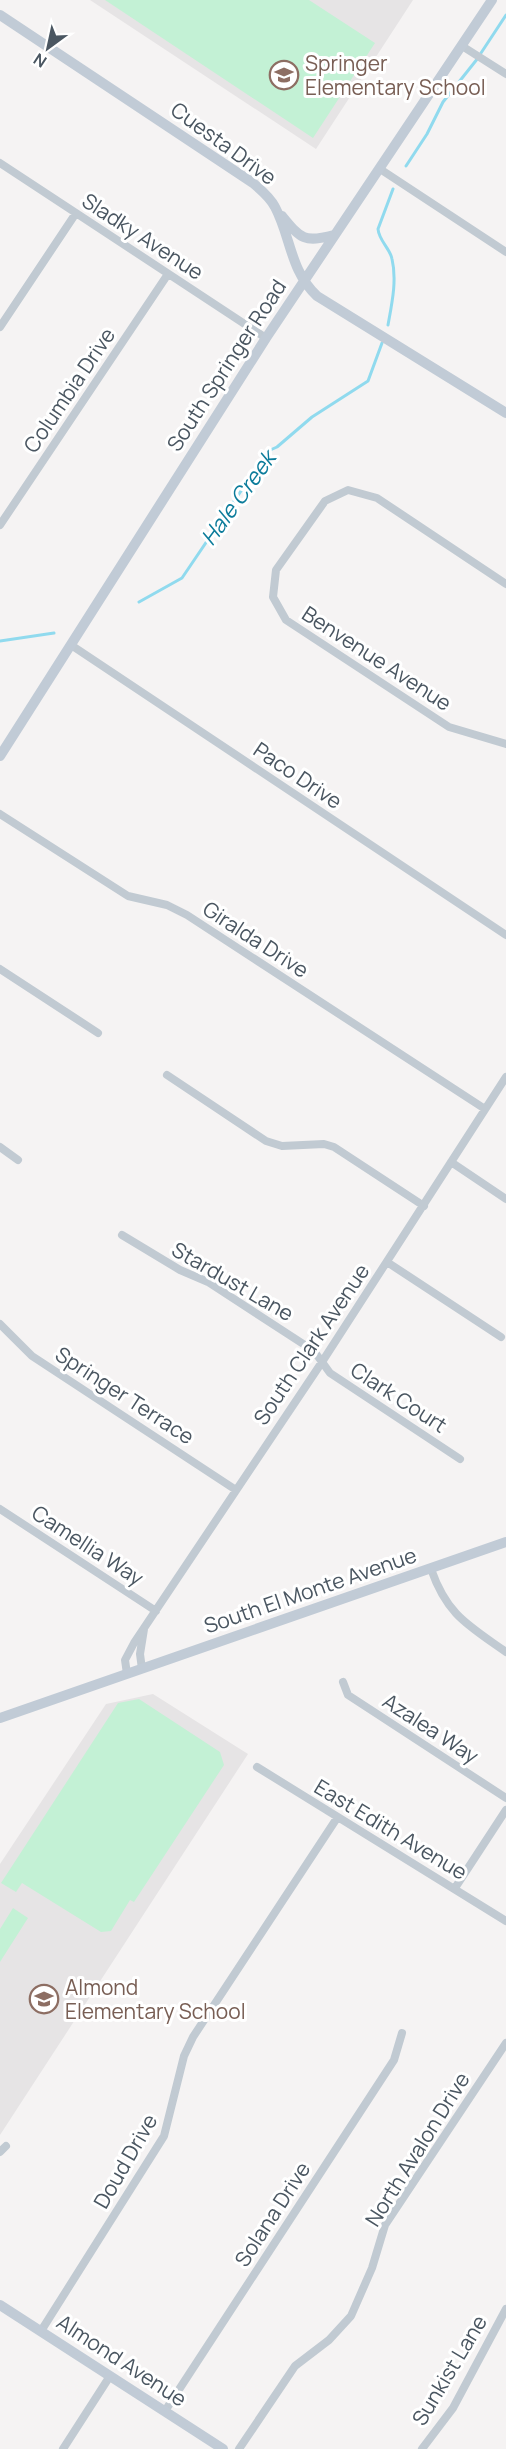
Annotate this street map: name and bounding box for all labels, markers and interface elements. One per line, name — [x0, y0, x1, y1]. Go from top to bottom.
north arrow — [18, 18, 78, 78]
text: N — [29, 48, 51, 73]
place label: Springer Elementary School — [305, 49, 486, 101]
school or university icon: Springer Elementary School — [268, 59, 300, 91]
street label: Cuesta Drive — [166, 95, 282, 191]
street label: Sladky Avenue — [77, 186, 209, 286]
street label: South Springer Road — [160, 274, 292, 456]
street label: Columbia Drive — [17, 322, 121, 458]
water label: Hale Creek — [194, 442, 284, 551]
street label: Benvenue Avenue — [297, 599, 457, 717]
street label: Paco Drive — [248, 735, 348, 815]
street label: Giralda Drive — [198, 894, 314, 984]
street label: Stardust Lane — [167, 1235, 299, 1327]
street label: South Clark Avenue — [247, 1258, 375, 1430]
street label: Springer Terrace — [50, 1340, 200, 1450]
street label: Clark Court — [345, 1355, 453, 1439]
street label: Camellia Way — [27, 1498, 149, 1592]
street label: South El Monte Avenue — [200, 1540, 420, 1640]
street label: Azalea Way — [378, 1687, 484, 1769]
street label: East Edith Avenue — [309, 1772, 473, 1886]
place label: Almond Elementary School — [65, 1973, 246, 2025]
school or university icon: Almond Elementary School — [28, 1983, 60, 2015]
street label: North Avalon Drive — [358, 2067, 476, 2231]
street label: Doud Drive — [87, 2109, 163, 2213]
street label: Solana Drive — [228, 2156, 316, 2272]
street label: Almond Avenue — [52, 2308, 192, 2412]
street label: Sunkist Lane — [405, 2310, 493, 2430]

